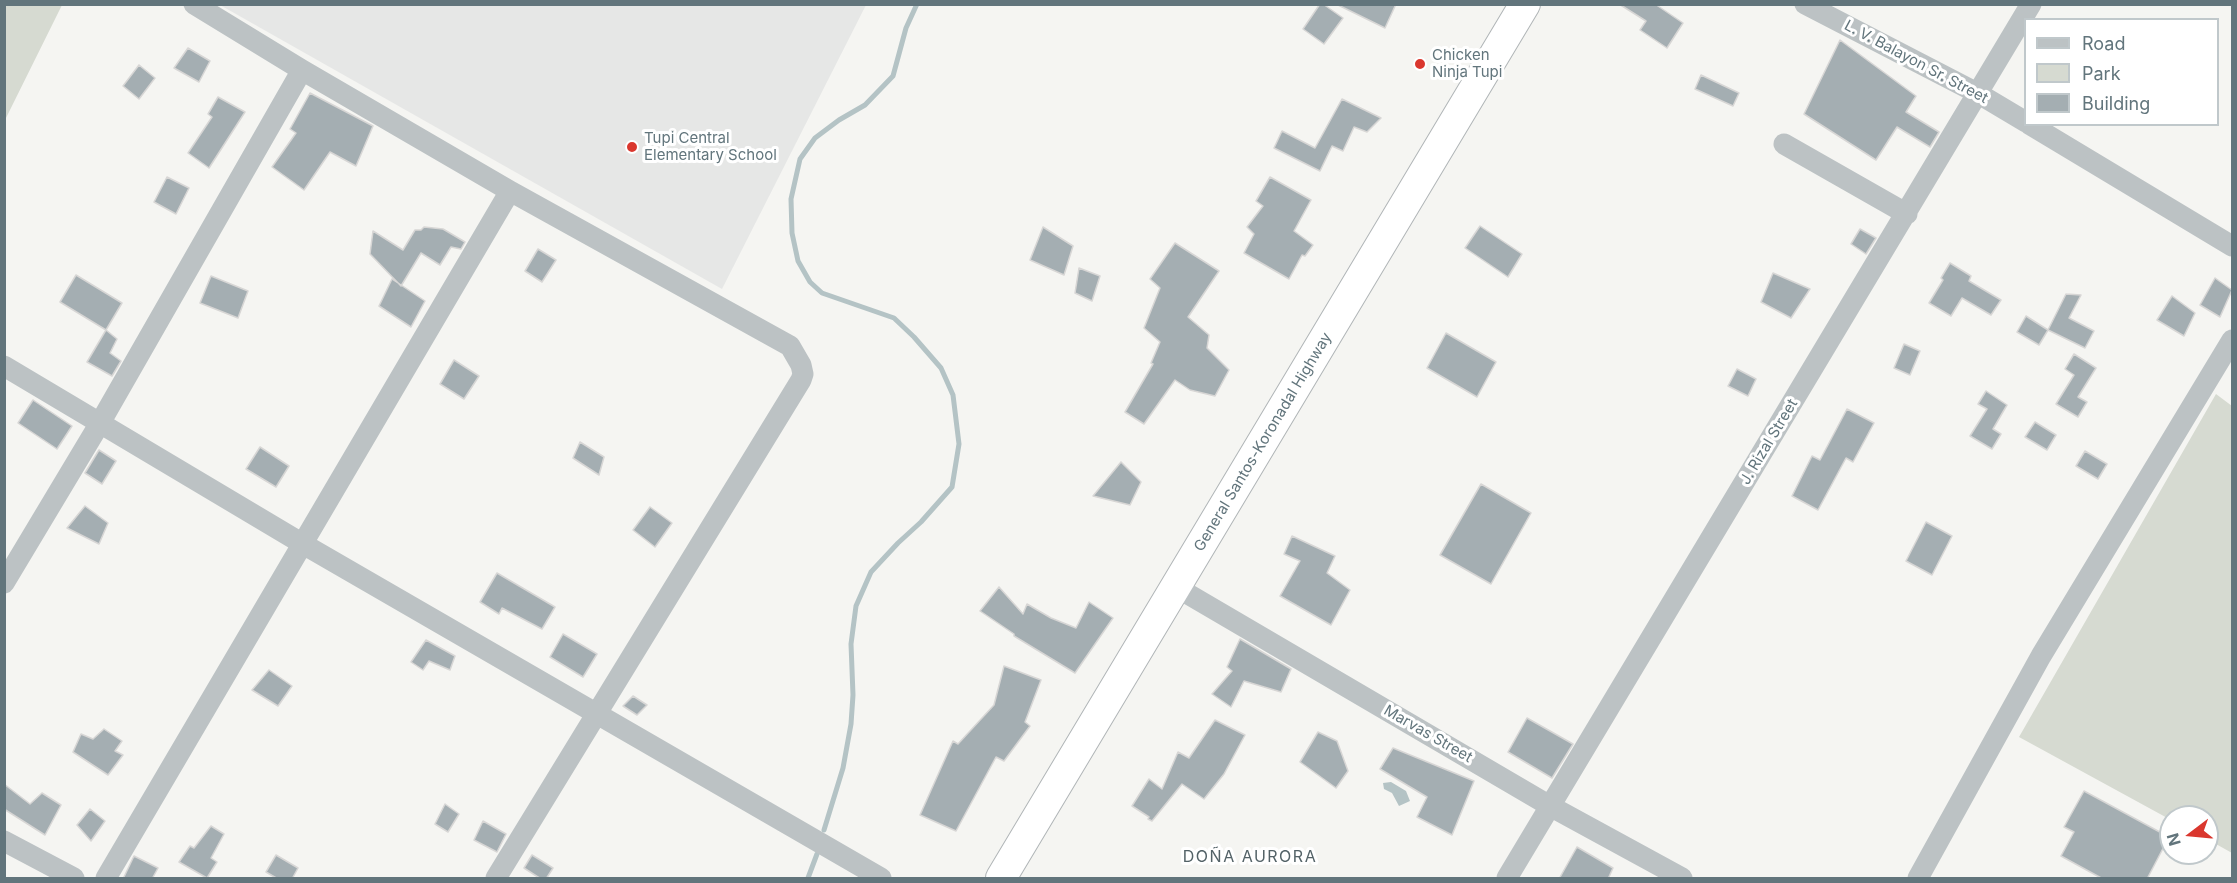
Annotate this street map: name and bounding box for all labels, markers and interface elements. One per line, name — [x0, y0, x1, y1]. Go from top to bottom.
street label: L. V. Balayon Sr. Street — [1841, 17, 1991, 107]
legend — [2024, 18, 2219, 126]
text: Road — [2082, 33, 2125, 54]
place label: Chicken Ninja Tupi — [1432, 46, 1502, 81]
marker: Chicken Ninja Tupi — [1413, 57, 1427, 71]
text: Park — [2082, 63, 2121, 84]
text: Building — [2082, 93, 2150, 114]
place label: Tupi Central Elementary School — [644, 129, 777, 164]
marker: Tupi Central Elementary School — [625, 140, 639, 154]
street label: General Santos-Koronadal Highway — [1190, 329, 1336, 555]
street label: J. Rizal Street — [1736, 396, 1802, 488]
street label: Marvas Street — [1381, 701, 1475, 767]
north arrow — [2159, 805, 2219, 865]
text: N — [2162, 831, 2185, 848]
district label: DOÑA AURORA — [1183, 847, 1317, 867]

